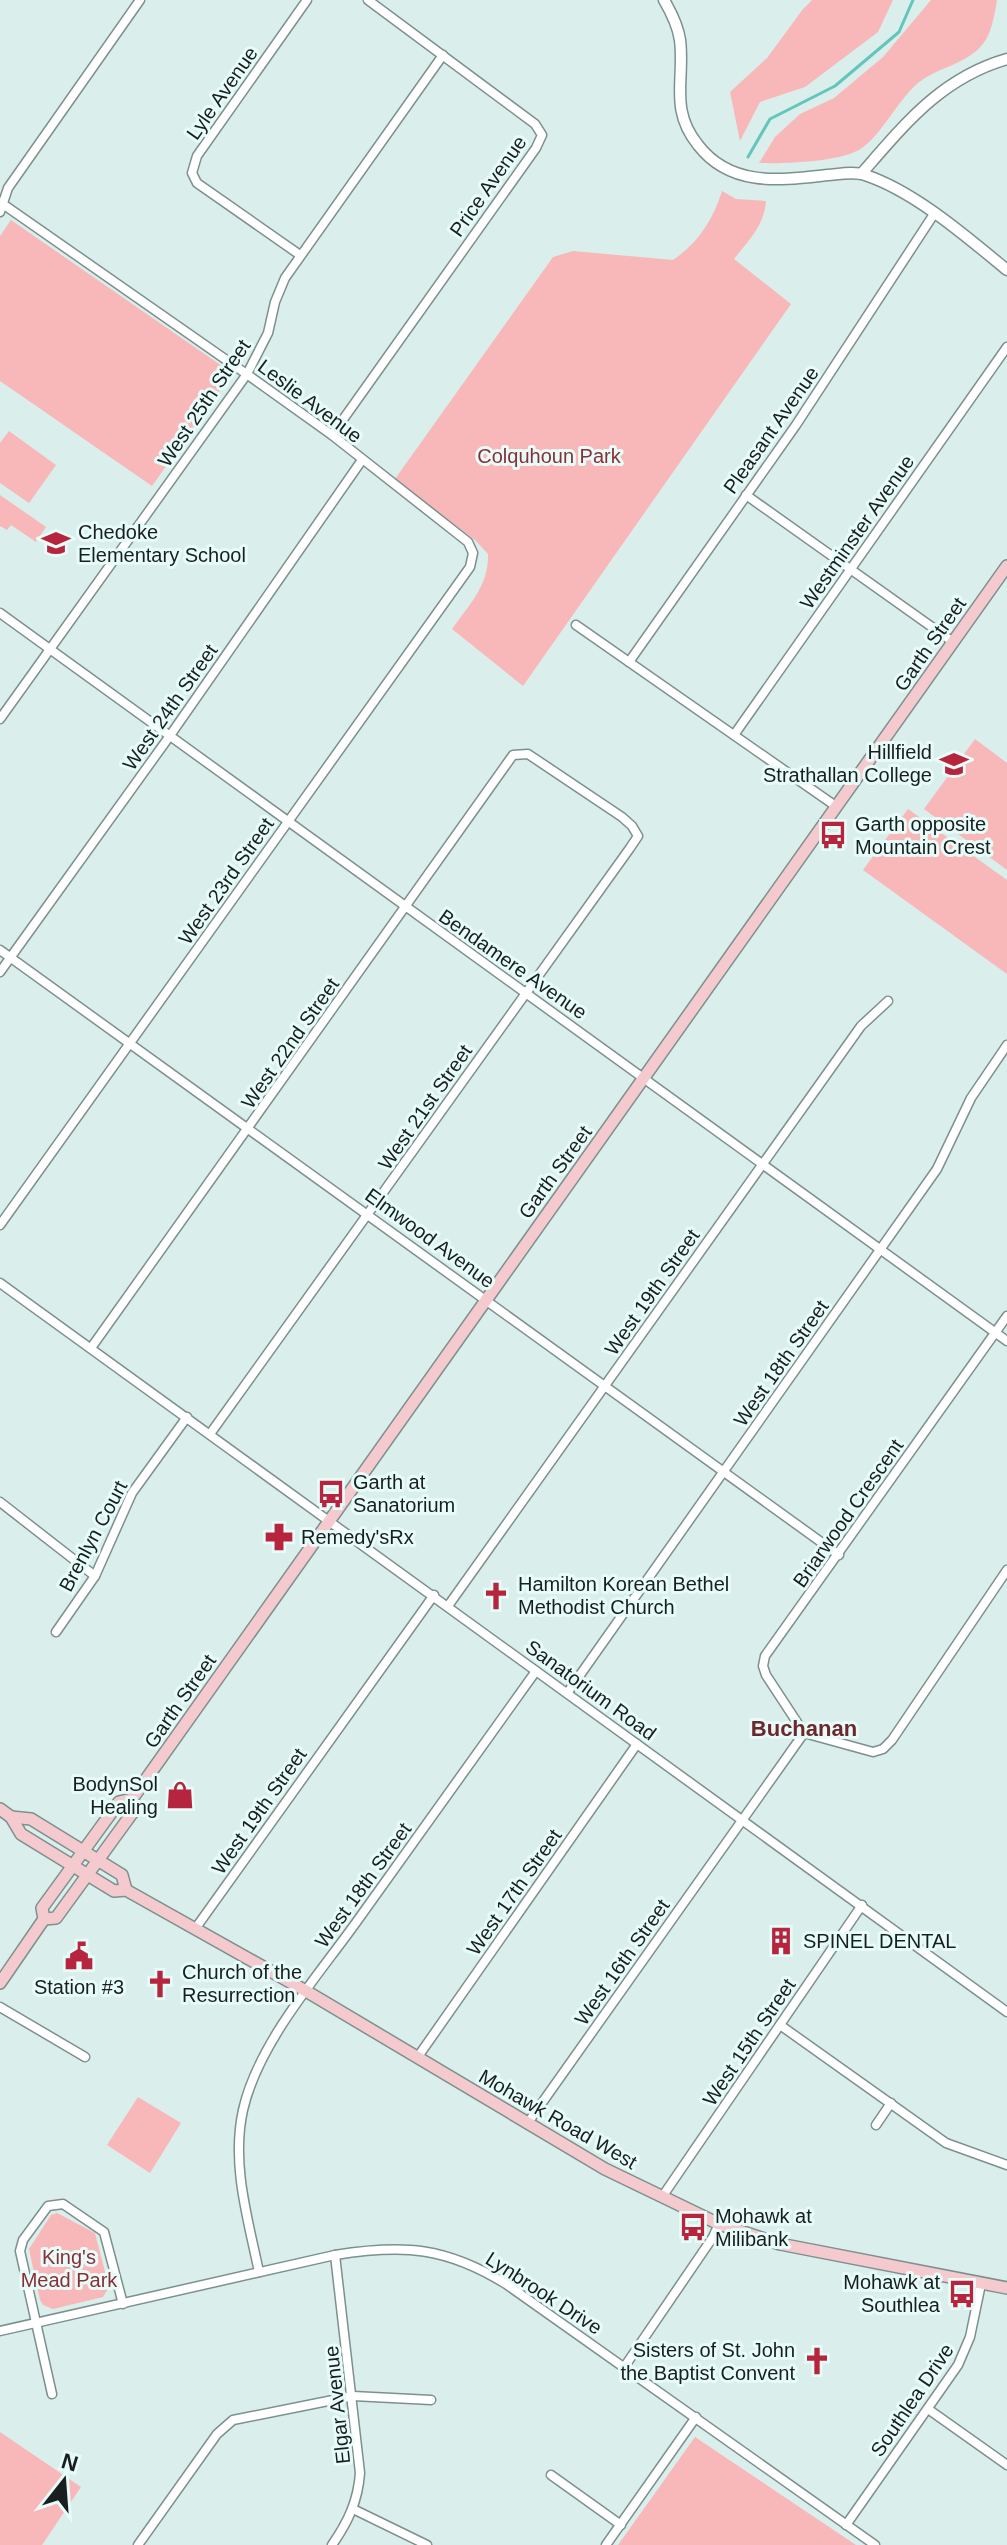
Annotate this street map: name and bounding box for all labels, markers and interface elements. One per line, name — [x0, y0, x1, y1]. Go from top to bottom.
street label: Lyle Avenue — [182, 43, 262, 143]
street label: Price Avenue — [445, 132, 531, 240]
street label: West 25th Street — [153, 335, 255, 471]
street label: Leslie Avenue — [254, 355, 366, 447]
street label: Pleasant Avenue — [719, 362, 823, 498]
park label: Colquhoun Park — [477, 445, 622, 467]
street label: Westminster Avenue — [796, 451, 918, 613]
place label: Chedoke Elementary School — [78, 521, 246, 566]
school or university icon: Chedoke Elementary School — [41, 528, 71, 558]
street label: Garth Street — [890, 593, 971, 695]
street label: West 24th Street — [118, 639, 222, 774]
place label: Hillfield Strathallan College — [763, 741, 932, 786]
school or university icon: Hillfield Strathallan College — [939, 749, 969, 779]
street label: West 23rd Street — [174, 813, 278, 949]
place label: Garth opposite Mountain Crest — [855, 813, 991, 858]
bus stop icon: Garth opposite Mountain Crest — [818, 820, 848, 850]
street label: Bendamere Avenue — [435, 905, 591, 1023]
street label: West 22nd Street — [237, 973, 343, 1112]
street label: West 21st Street — [374, 1040, 477, 1174]
street label: Garth Street — [514, 1121, 596, 1223]
street label: Elmwood Avenue — [361, 1184, 499, 1292]
street label: West 19th Street — [600, 1224, 704, 1359]
street label: West 18th Street — [729, 1295, 833, 1430]
street label: Briarwood Crescent — [789, 1434, 908, 1591]
place label: Garth at Sanatorium — [353, 1471, 455, 1516]
street label: Brenlyn Court — [55, 1476, 132, 1595]
bus stop icon: Garth at Sanatorium — [316, 1479, 346, 1509]
pharmacy icon: Remedy'sRx — [264, 1522, 294, 1552]
place label: Remedy'sRx — [301, 1526, 414, 1548]
place label: Hamilton Korean Bethel Methodist Church — [518, 1573, 729, 1618]
church icon: Hamilton Korean Bethel Methodist Church — [481, 1581, 511, 1611]
street label: Sanatorium Road — [522, 1635, 660, 1745]
street label: Garth Street — [140, 1650, 221, 1752]
district label: Buchanan — [751, 1716, 857, 1741]
street label: West 19th Street — [207, 1743, 311, 1878]
place label: BodynSol Healing — [72, 1773, 158, 1818]
shop icon: BodynSol Healing — [165, 1780, 195, 1810]
street label: West 18th Street — [310, 1818, 416, 1952]
street label: West 17th Street — [462, 1824, 566, 1959]
street label: West 16th Street — [570, 1894, 674, 2029]
building icon: SPINEL DENTAL — [766, 1926, 796, 1956]
place label: SPINEL DENTAL — [803, 1930, 956, 1952]
public building icon: Station #3 — [64, 1941, 94, 1971]
place label: Church of the Resurrection — [182, 1961, 302, 2006]
church icon: Church of the Resurrection — [145, 1969, 175, 1999]
street label: West 15th Street — [698, 1974, 800, 2110]
place label: Station #3 — [34, 1976, 124, 1998]
street label: Mohawk Road West — [475, 2065, 641, 2173]
place label: Mohawk at Milibank — [715, 2205, 812, 2250]
bus stop icon: Mohawk at Milibank — [678, 2212, 708, 2242]
park label: King's Mead Park — [21, 2246, 118, 2291]
street label: Lynbrook Drive — [482, 2247, 606, 2339]
place label: Mohawk at Southlea — [843, 2271, 941, 2316]
bus stop icon: Mohawk at Southlea — [947, 2279, 977, 2309]
place label: Sisters of St. John the Baptist Convent — [620, 2339, 795, 2384]
street label: Southlea Drive — [866, 2339, 958, 2461]
street label: Elgar Avenue — [320, 2345, 354, 2465]
church icon: Sisters of St. John the Baptist Convent — [802, 2346, 832, 2376]
north arrow — [24, 2441, 104, 2521]
text: N — [58, 2448, 81, 2477]

